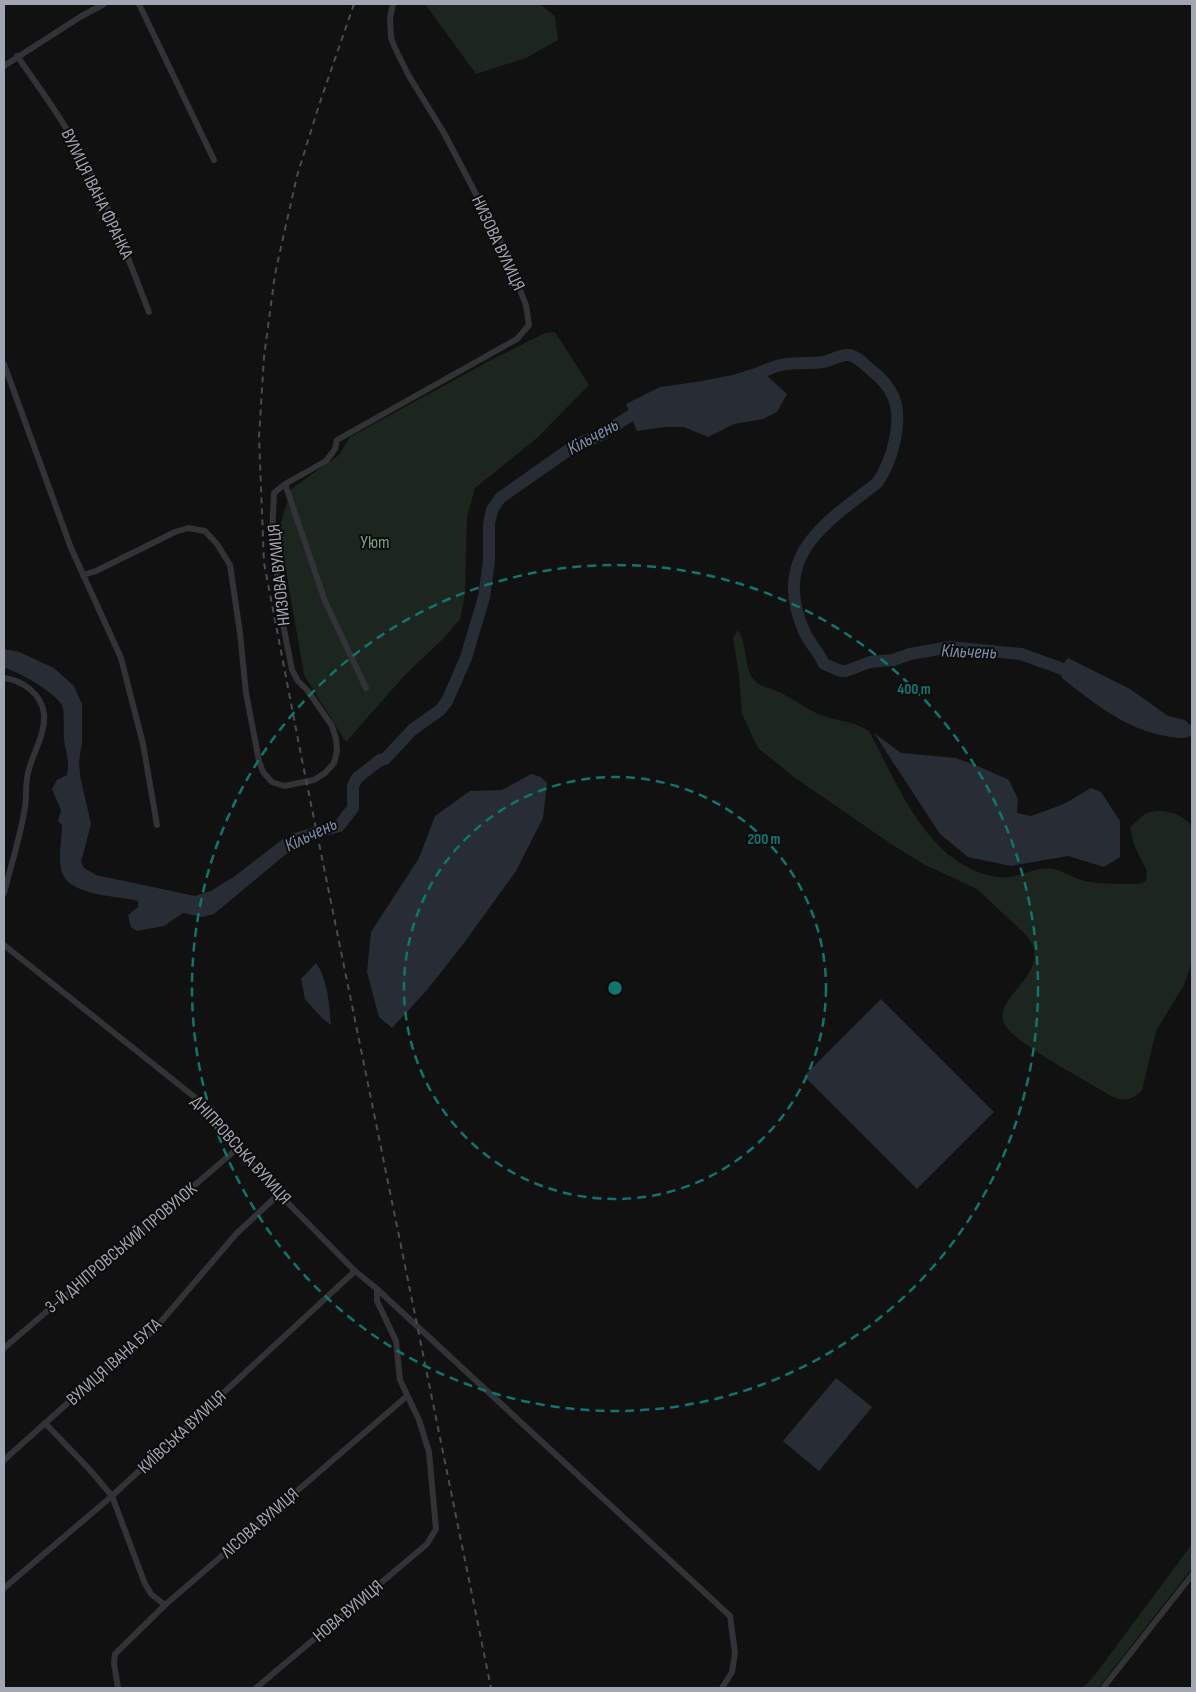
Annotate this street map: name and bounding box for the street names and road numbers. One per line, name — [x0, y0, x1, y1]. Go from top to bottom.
street label: ВУЛИЦЯ ІВАНА ФРАНКА — [56, 126, 138, 263]
street label: НИЗОВА ВУЛИЦЯ — [467, 192, 529, 294]
street label: НИЗОВА ВУЛИЦЯ — [263, 523, 295, 627]
street label: ДНІПРОВСЬКА ВУЛИЦЯ — [187, 1091, 295, 1209]
street label: 3-Й ДНІПРОВСЬКИЙ ПРОВУЛОК — [41, 1178, 202, 1318]
street label: ВУЛИЦЯ ІВАНА БУТА — [62, 1314, 166, 1410]
street label: КИЇВСЬКА ВУЛИЦЯ — [134, 1386, 230, 1478]
street label: ЛІСОВА ВУЛИЦЯ — [216, 1484, 303, 1563]
street label: НОВА ВУЛИЦЯ — [309, 1576, 387, 1646]

